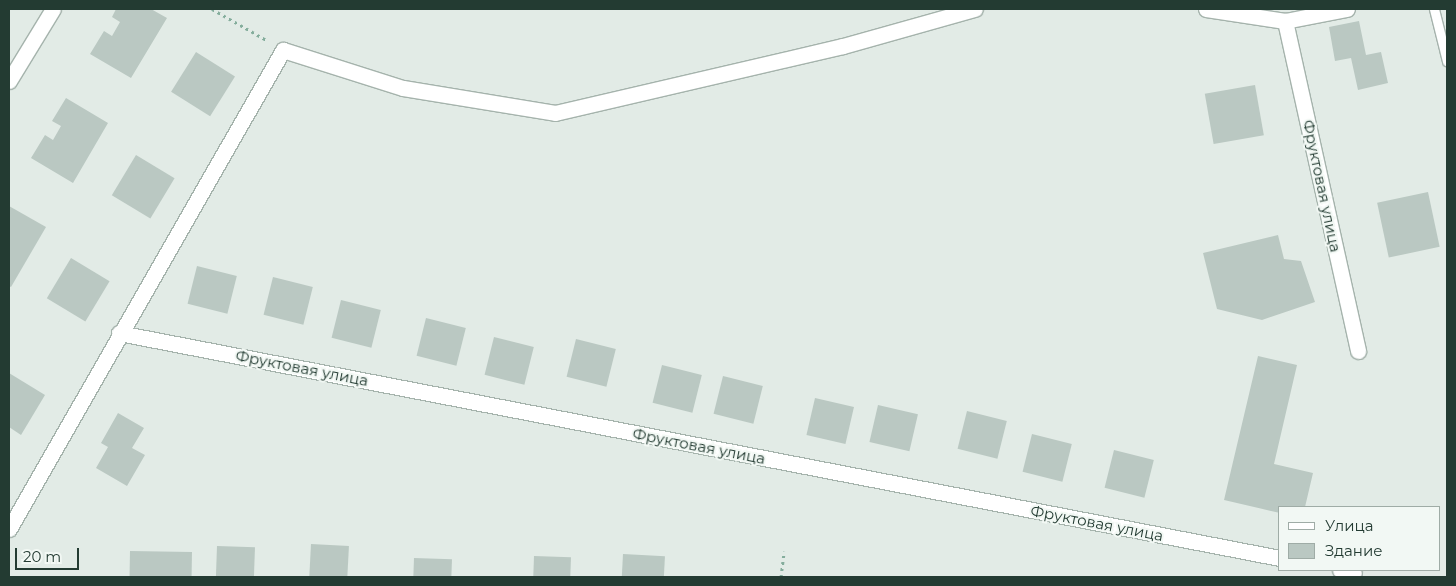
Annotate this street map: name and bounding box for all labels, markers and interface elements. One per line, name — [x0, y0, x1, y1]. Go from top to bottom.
street label: Фруктовая улица — [1299, 118, 1345, 254]
street label: Фруктовая улица — [234, 346, 370, 390]
street label: Фруктовая улица — [631, 424, 767, 468]
street label: Фруктовая улица — [1029, 501, 1165, 545]
legend — [1278, 506, 1441, 571]
text: Улица — [1325, 516, 1373, 535]
scale bar — [18, 538, 81, 570]
text: Здание — [1325, 541, 1383, 560]
text: 20 m — [23, 547, 61, 566]

